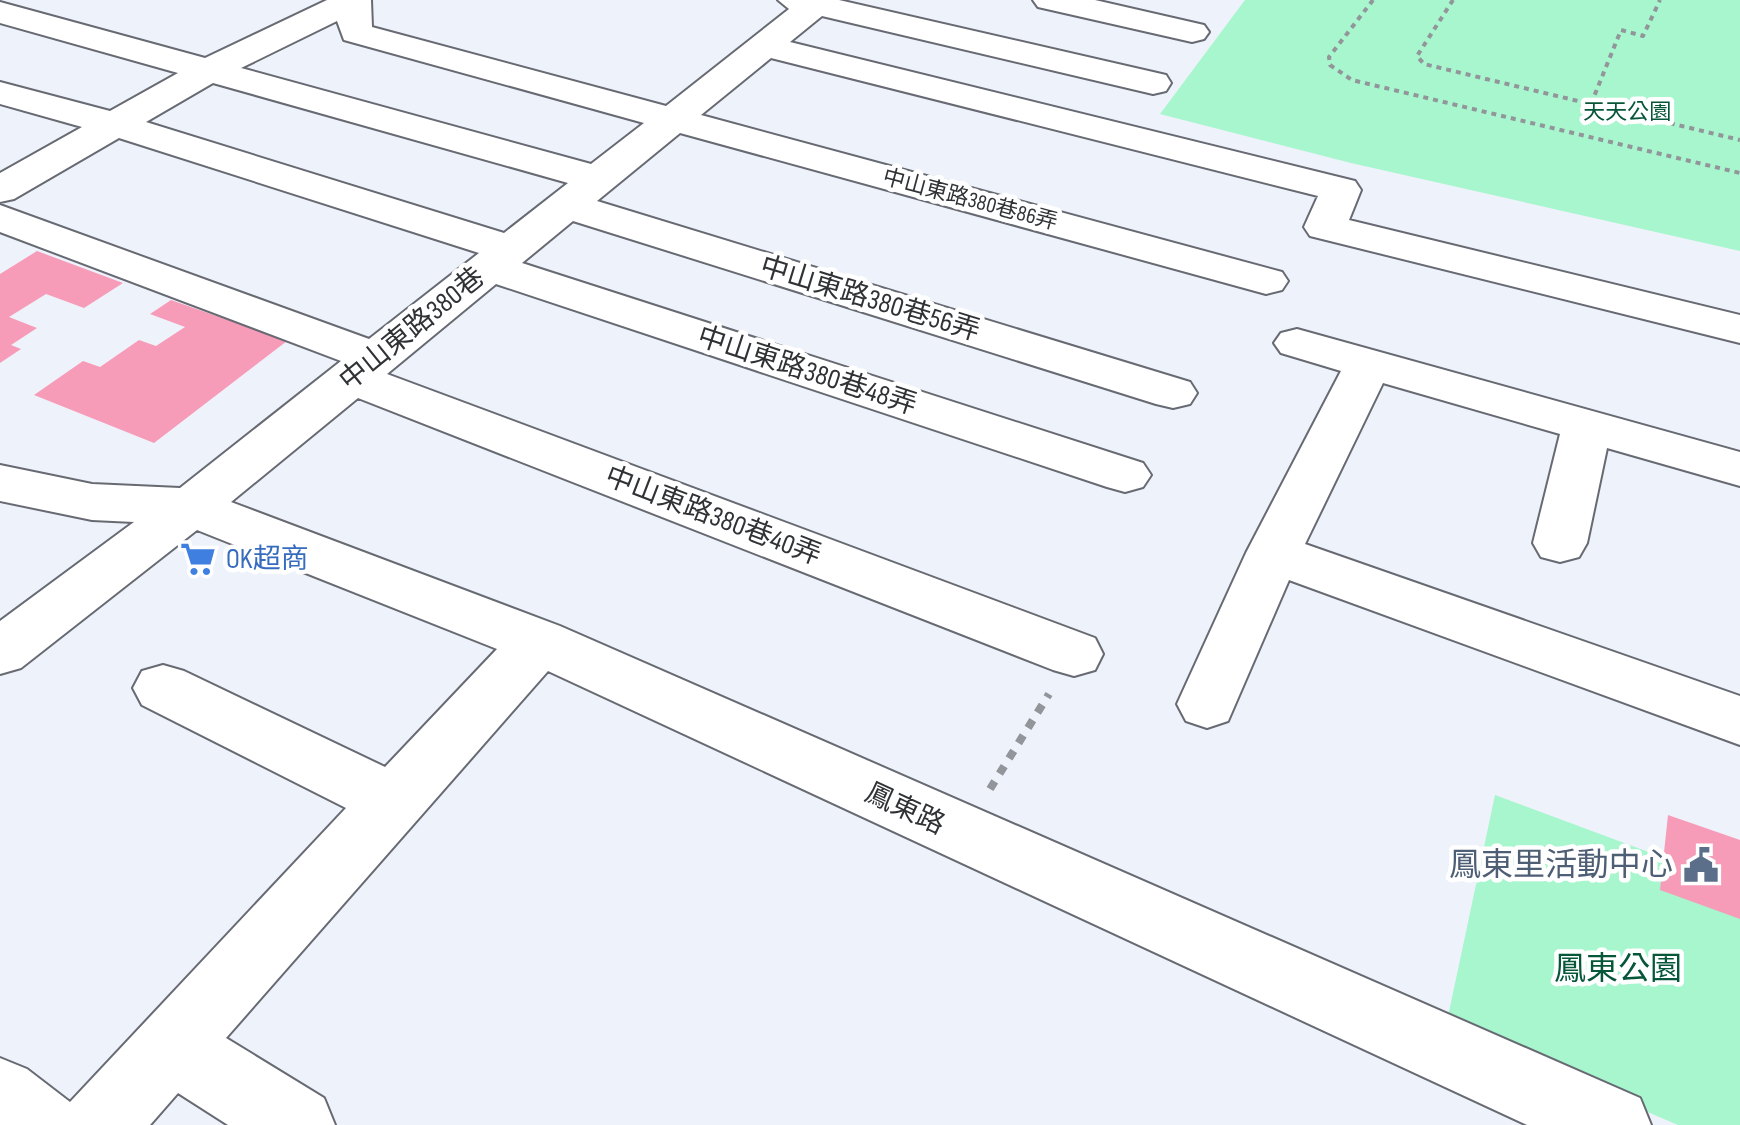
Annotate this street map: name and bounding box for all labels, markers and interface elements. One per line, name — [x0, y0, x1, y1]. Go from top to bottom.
park label: 天天公園 — [1583, 99, 1671, 126]
street label: 中山東路380巷86弄 — [880, 164, 1060, 236]
street label: 中山東路380巷56弄 — [756, 250, 984, 348]
street label: 中山東路380巷 — [333, 261, 491, 397]
street label: 中山東路380巷48弄 — [693, 320, 921, 422]
street label: 中山東路380巷40弄 — [600, 460, 826, 572]
supermarket icon: OK超商 — [179, 540, 217, 578]
place label: OK超商 — [226, 543, 309, 576]
street label: 鳳東路 — [860, 776, 950, 842]
place label: 鳳東里活動中心 — [1449, 846, 1673, 885]
public building icon: 鳳東里活動中心 — [1682, 846, 1720, 884]
park label: 鳳東公園 — [1554, 950, 1682, 989]

